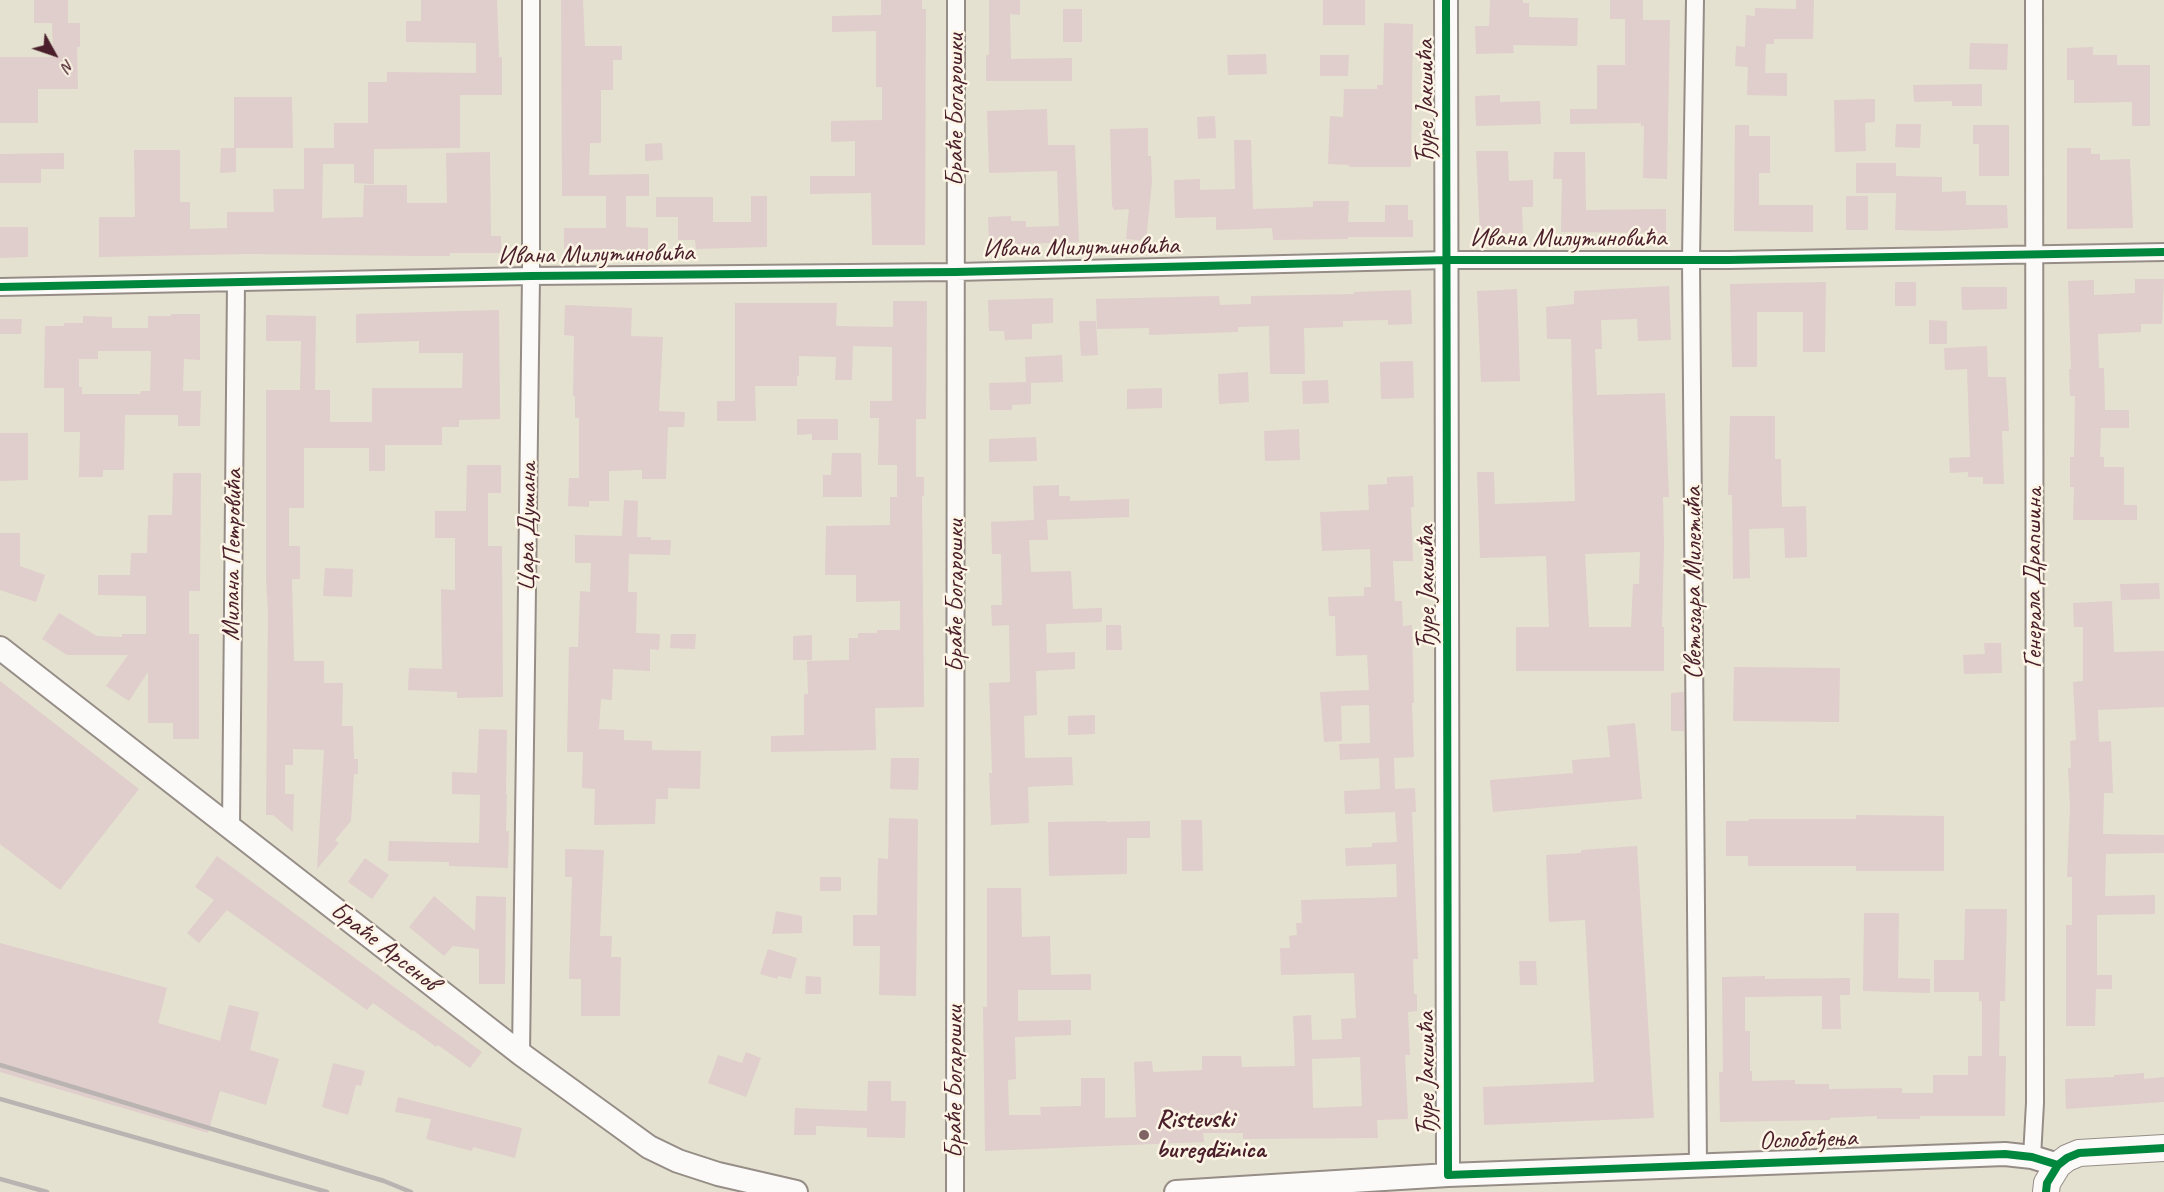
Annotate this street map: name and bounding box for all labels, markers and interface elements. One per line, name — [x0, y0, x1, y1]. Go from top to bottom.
north arrow — [24, 24, 84, 84]
street label: Браће Богарошки — [940, 34, 972, 186]
street label: Ђуре Јакшића — [1410, 39, 1442, 165]
text: N — [57, 55, 79, 76]
street label: Ивана Милутиновића — [1470, 223, 1666, 255]
street label: Ивана Милутиновића — [982, 231, 1180, 265]
street label: Ивана Милутиновића — [497, 238, 695, 272]
street label: Цара Душана — [511, 462, 545, 592]
street label: Милана Петровића — [216, 469, 250, 641]
street label: Светозара Милетића — [1678, 487, 1710, 679]
street label: Генерала Драпшина — [2018, 488, 2050, 668]
street label: Браће Богарошки — [940, 520, 972, 672]
street label: Ђуре Јакшића — [1411, 525, 1443, 651]
street label: Браће Арсенов — [324, 895, 444, 999]
street label: Браће Богарошки — [939, 1006, 971, 1158]
street label: Ђуре Јакшића — [1411, 1011, 1443, 1137]
place label: Ristevski buregdžinica — [1156, 1104, 1265, 1166]
street label: Ослобођења — [1758, 1123, 1858, 1157]
marker: Ristevski buregdžinica — [1137, 1128, 1151, 1142]

